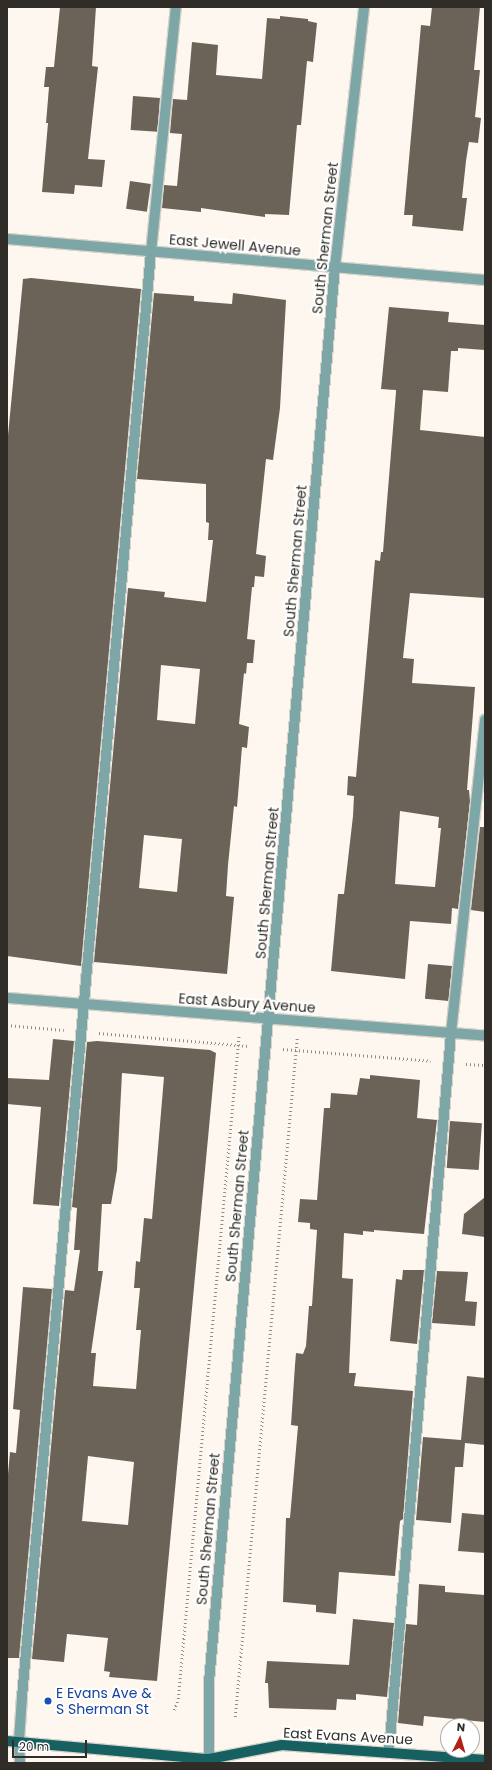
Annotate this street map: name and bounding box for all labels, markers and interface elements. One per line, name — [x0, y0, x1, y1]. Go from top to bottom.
street label: South Sherman Street — [309, 161, 341, 315]
street label: East Jewell Avenue — [168, 231, 302, 259]
street label: South Sherman Street — [280, 484, 310, 638]
street label: South Sherman Street — [252, 806, 282, 960]
street label: East Asbury Avenue — [178, 990, 316, 1016]
street label: South Sherman Street — [222, 1129, 252, 1283]
street label: South Sherman Street — [193, 1452, 223, 1606]
place label: E Evans Ave & S Sherman St — [56, 1685, 151, 1718]
marker: E Evans Ave & S Sherman St — [43, 1696, 53, 1706]
north arrow — [440, 1718, 480, 1758]
text: N — [456, 1719, 466, 1735]
street label: East Evans Avenue — [283, 1724, 413, 1748]
scale bar — [14, 1732, 89, 1758]
text: 20 m — [19, 1738, 49, 1755]

